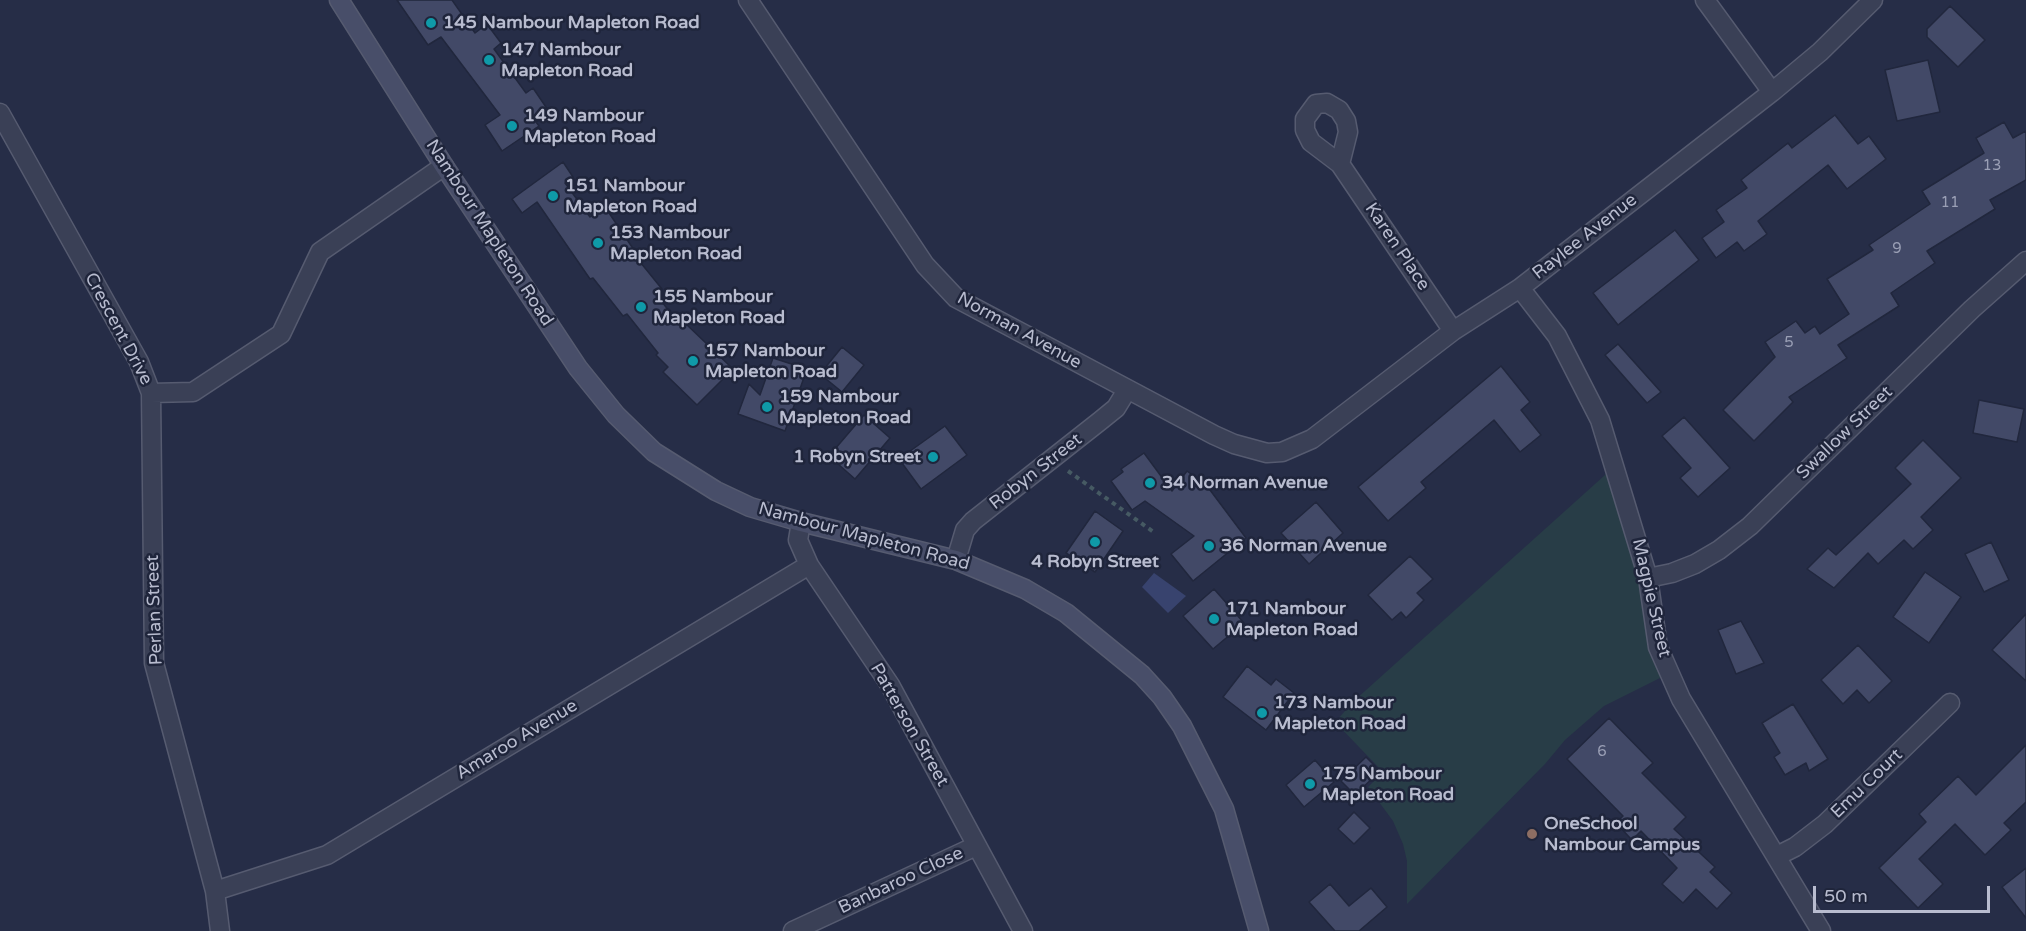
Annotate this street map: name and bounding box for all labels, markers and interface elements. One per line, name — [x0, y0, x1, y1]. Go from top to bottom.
place label: 145 Nambour Mapleton Road — [443, 12, 700, 34]
marker: 145 Nambour Mapleton Road — [424, 16, 438, 30]
place label: 147 Nambour Mapleton Road — [501, 39, 633, 82]
marker: 147 Nambour Mapleton Road — [482, 53, 496, 67]
place label: 149 Nambour Mapleton Road — [524, 105, 656, 148]
marker: 149 Nambour Mapleton Road — [505, 119, 519, 133]
street label: Nambour Mapleton Road — [421, 136, 557, 330]
house number: 13 — [1983, 157, 2001, 175]
place label: 151 Nambour Mapleton Road — [565, 175, 697, 218]
marker: 151 Nambour Mapleton Road — [546, 189, 560, 203]
street label: Raylee Avenue — [1529, 190, 1641, 284]
house number: 11 — [1941, 194, 1959, 212]
street label: Karen Place — [1360, 199, 1434, 295]
place label: 153 Nambour Mapleton Road — [610, 222, 742, 264]
marker: 153 Nambour Mapleton Road — [591, 236, 605, 250]
house number: 9 — [1892, 240, 1902, 258]
street label: Crescent Drive — [79, 269, 157, 389]
place label: 155 Nambour Mapleton Road — [653, 286, 785, 328]
street label: Norman Avenue — [953, 288, 1085, 374]
marker: 155 Nambour Mapleton Road — [634, 300, 648, 314]
house number: 5 — [1784, 334, 1794, 352]
place label: 157 Nambour Mapleton Road — [705, 340, 837, 382]
marker: 157 Nambour Mapleton Road — [686, 354, 700, 368]
street label: Swallow Street — [1793, 382, 1897, 484]
place label: 159 Nambour Mapleton Road — [779, 386, 911, 428]
marker: 159 Nambour Mapleton Road — [760, 400, 774, 414]
street label: Robyn Street — [985, 429, 1087, 515]
place label: 1 Robyn Street — [793, 446, 921, 468]
marker: 1 Robyn Street — [926, 450, 940, 464]
place label: 34 Norman Avenue — [1162, 472, 1328, 494]
marker: 34 Norman Avenue — [1143, 476, 1157, 490]
street label: Nambour Mapleton Road — [756, 498, 972, 576]
marker: 4 Robyn Street — [1088, 535, 1102, 549]
place label: 36 Norman Avenue — [1221, 535, 1387, 557]
street label: Magpie Street — [1627, 537, 1675, 659]
marker: 36 Norman Avenue — [1202, 539, 1216, 553]
place label: 4 Robyn Street — [1031, 551, 1159, 573]
street label: Perlan Street — [142, 554, 168, 666]
place label: 171 Nambour Mapleton Road — [1226, 598, 1358, 640]
marker: 171 Nambour Mapleton Road — [1207, 612, 1221, 626]
street label: Patterson Street — [865, 659, 953, 791]
place label: 173 Nambour Mapleton Road — [1274, 692, 1406, 734]
street label: Amaroo Avenue — [452, 695, 582, 785]
marker: 173 Nambour Mapleton Road — [1255, 706, 1269, 720]
house number: 6 — [1597, 743, 1607, 761]
street label: Emu Court — [1827, 745, 1907, 823]
place label: 175 Nambour Mapleton Road — [1322, 763, 1454, 806]
marker: 175 Nambour Mapleton Road — [1303, 777, 1317, 791]
place label: OneSchool Nambour Campus — [1544, 813, 1700, 856]
marker: OneSchool Nambour Campus — [1525, 827, 1539, 841]
street label: Banbaroo Close — [835, 843, 967, 919]
scale bar — [1816, 874, 1993, 912]
text: 50 m — [1824, 885, 1868, 907]

